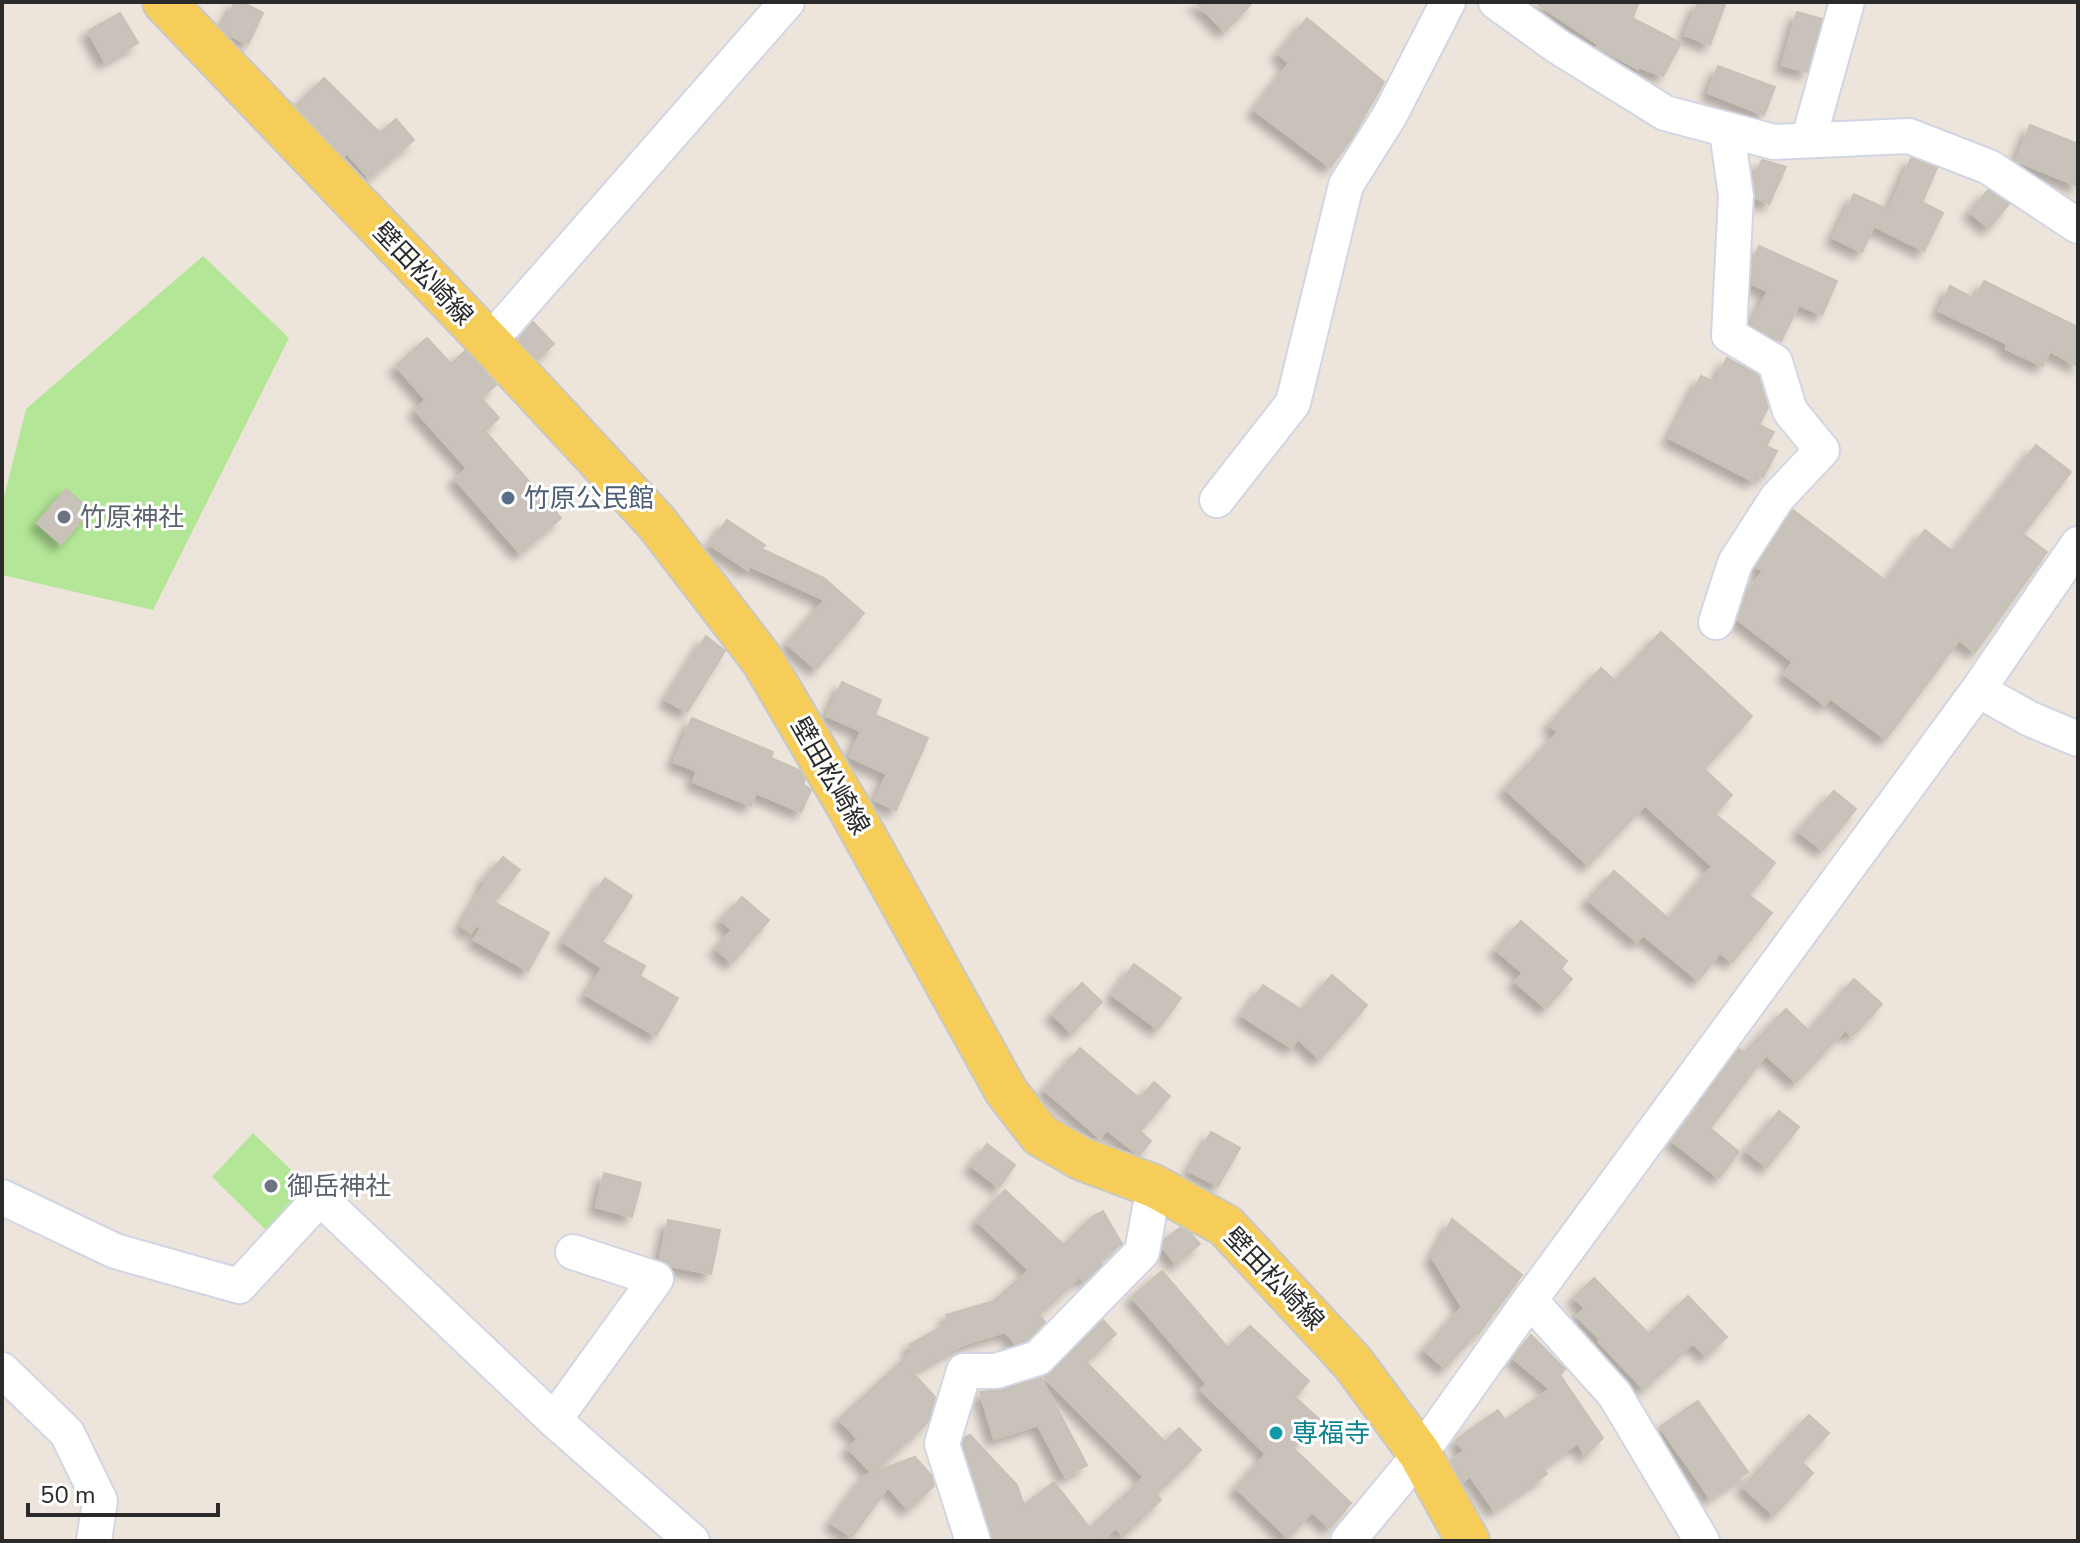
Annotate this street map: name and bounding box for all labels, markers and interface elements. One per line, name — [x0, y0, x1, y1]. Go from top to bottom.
street label: 壁田松崎線 — [365, 215, 481, 333]
place label: 竹原公民館 — [524, 481, 654, 516]
marker: 竹原公民館 — [499, 489, 517, 507]
place label: 竹原神社 — [80, 500, 184, 535]
marker: 竹原神社 — [55, 508, 73, 526]
street label: 壁田松崎線 — [782, 711, 878, 841]
place label: 御岳神社 — [287, 1169, 391, 1204]
marker: 御岳神社 — [262, 1177, 280, 1195]
street label: 壁田松崎線 — [1216, 1220, 1332, 1338]
place label: 専福寺 — [1292, 1416, 1370, 1451]
marker: 専福寺 — [1267, 1424, 1285, 1442]
scale bar — [28, 1467, 218, 1517]
text: 50 m — [40, 1479, 96, 1511]

